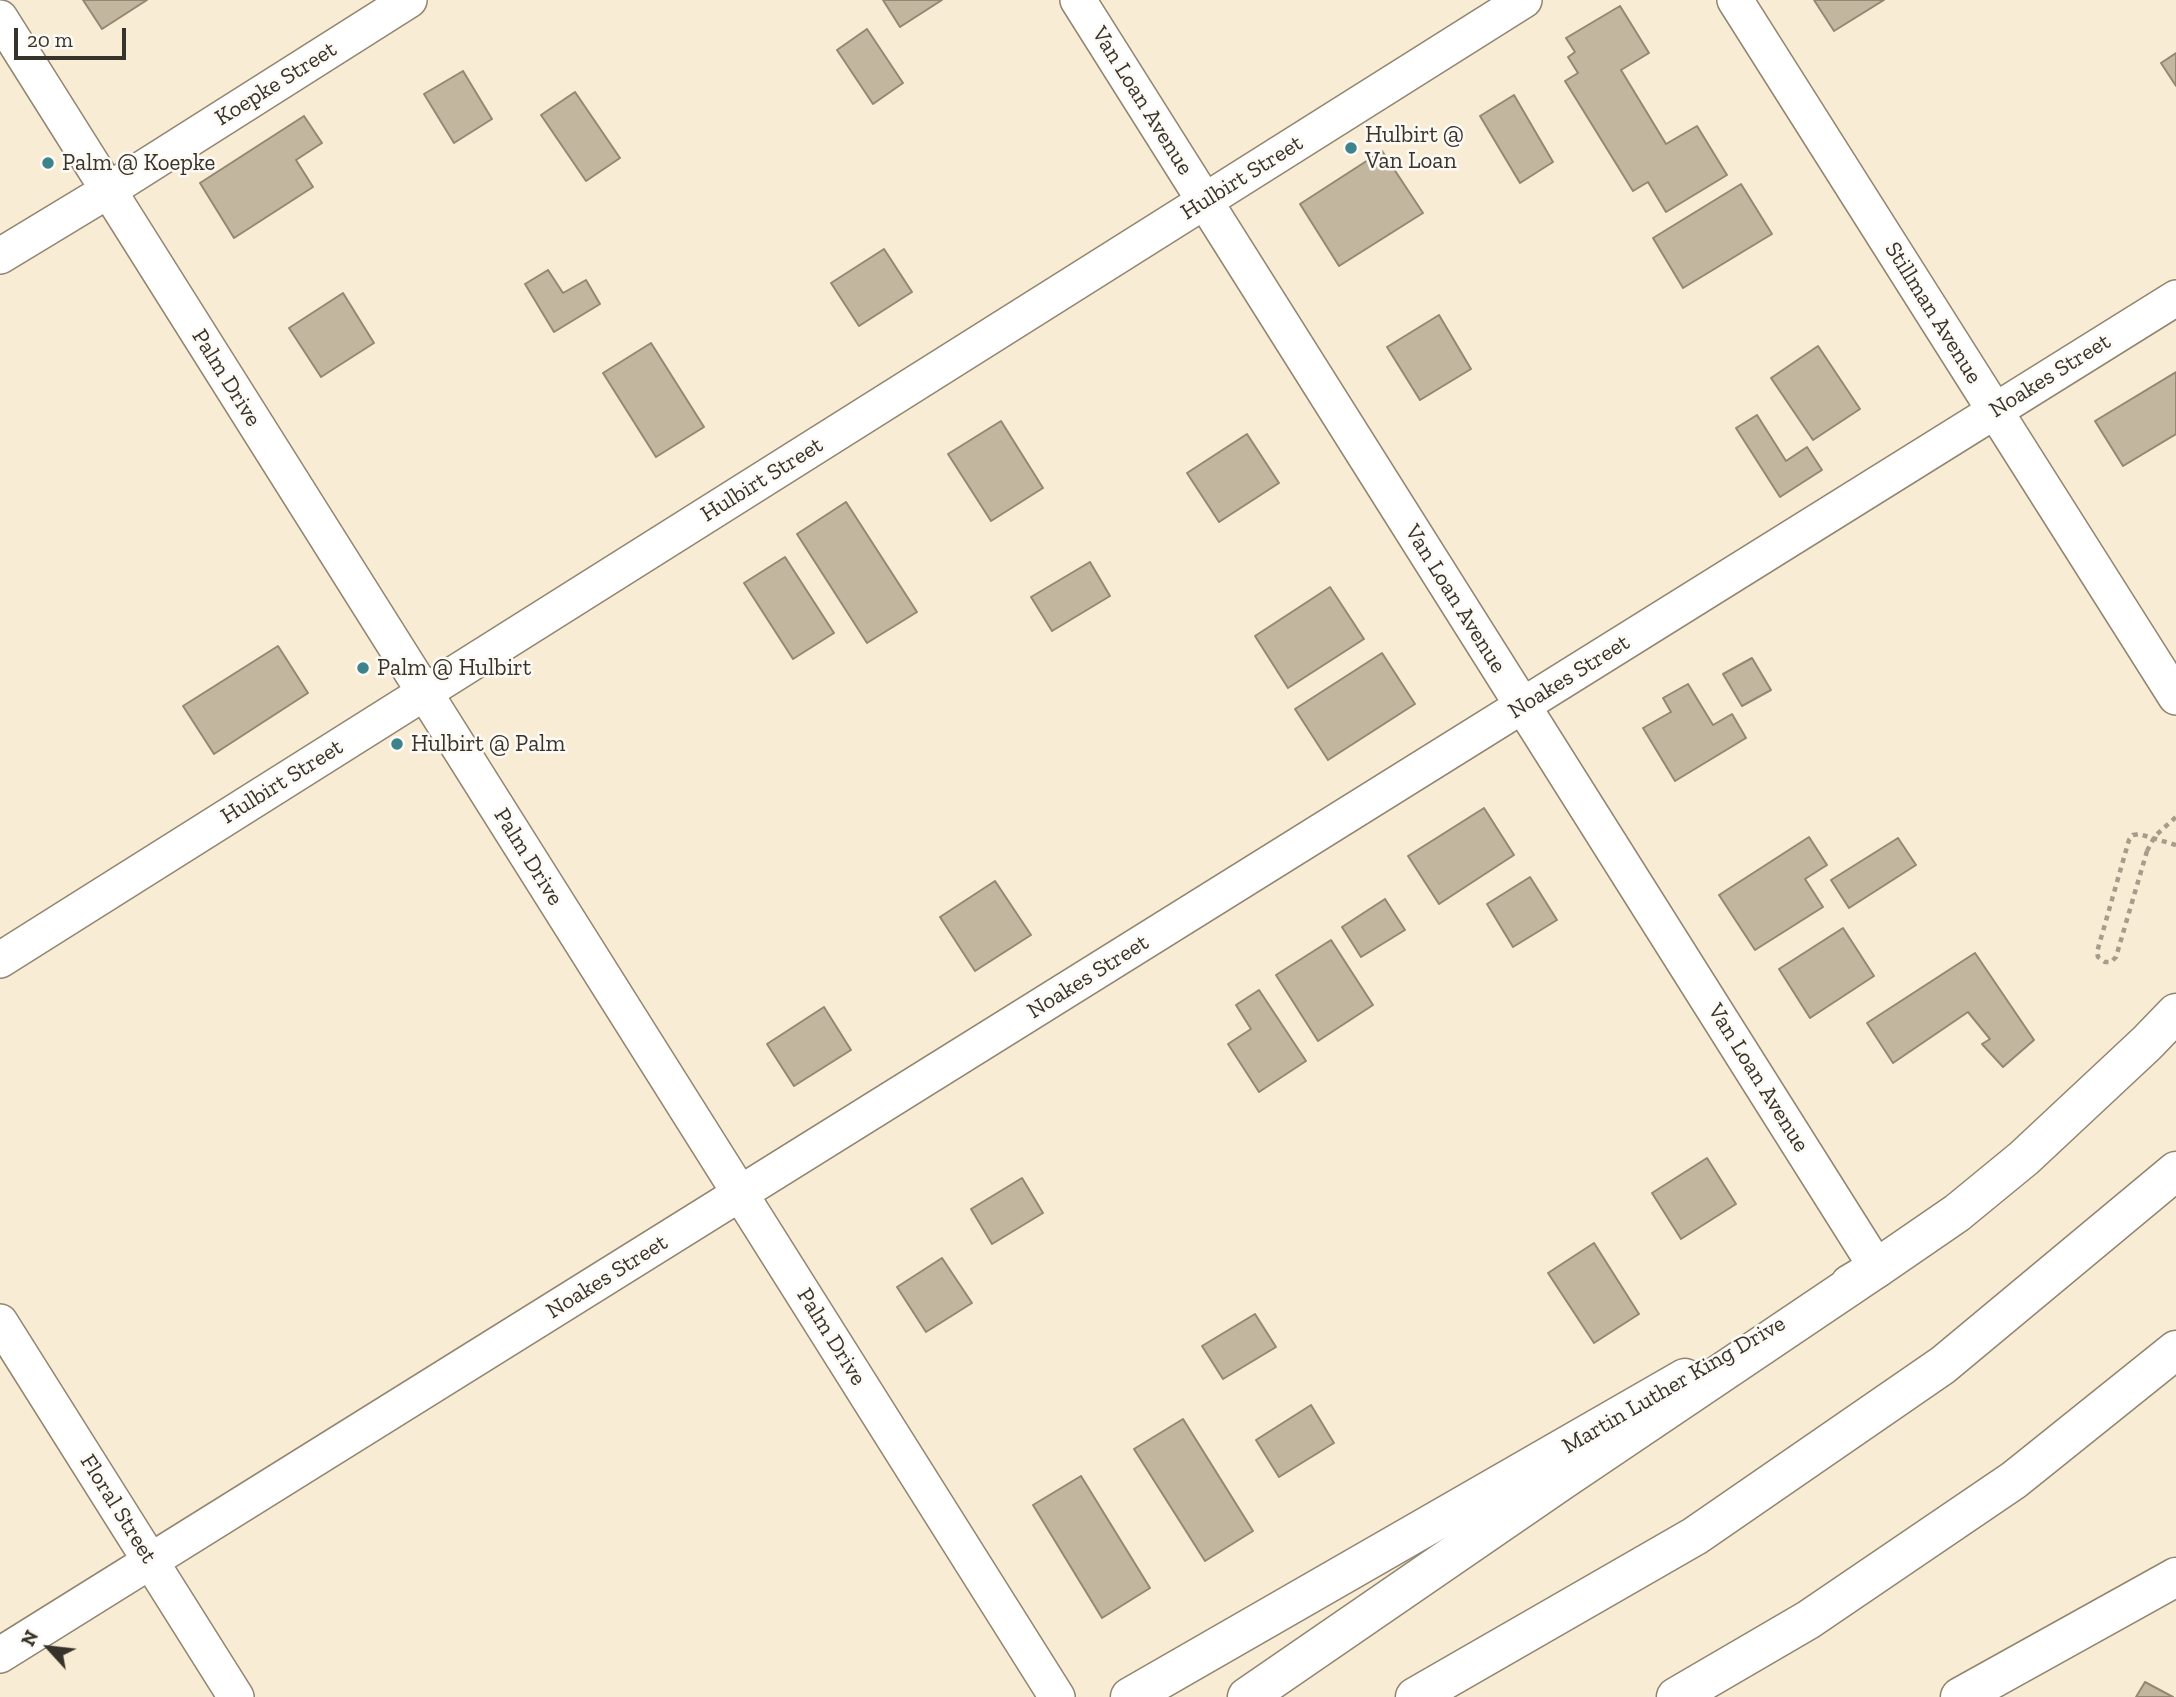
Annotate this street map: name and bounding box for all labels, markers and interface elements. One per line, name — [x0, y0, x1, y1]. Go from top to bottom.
scale bar — [18, 14, 130, 58]
street label: Van Loan Avenue — [1085, 22, 1199, 180]
text: 20 m — [27, 27, 73, 52]
street label: Koepke Street — [210, 36, 342, 132]
place label: Hulbirt @ Van Loan — [1365, 121, 1464, 175]
street label: Hulbirt Street — [1176, 130, 1308, 226]
marker: Hulbirt @ Van Loan — [1343, 140, 1359, 156]
place label: Palm @ Koepke — [62, 149, 215, 177]
marker: Palm @ Koepke — [40, 155, 56, 171]
street label: Stillman Avenue — [1878, 237, 1988, 389]
street label: Palm Drive — [185, 324, 267, 432]
street label: Noakes Street — [1984, 328, 2116, 424]
street label: Hulbirt Street — [696, 432, 828, 528]
street label: Van Loan Avenue — [1398, 520, 1512, 678]
street label: Noakes Street — [1503, 629, 1635, 725]
place label: Palm @ Hulbirt — [377, 654, 531, 682]
marker: Palm @ Hulbirt — [355, 660, 371, 676]
place label: Hulbirt @ Palm — [411, 730, 565, 758]
street label: Hulbirt Street — [216, 734, 348, 830]
marker: Hulbirt @ Palm — [389, 736, 405, 752]
street label: Palm Drive — [487, 803, 569, 911]
street label: Noakes Street — [1022, 929, 1154, 1025]
street label: Van Loan Avenue — [1701, 999, 1815, 1157]
street label: Noakes Street — [541, 1229, 673, 1325]
street label: Palm Drive — [790, 1283, 872, 1391]
street label: Martin Luther King Drive — [1558, 1310, 1790, 1460]
street label: Floral Street — [74, 1449, 162, 1569]
north arrow — [14, 1613, 84, 1683]
text: N — [16, 1627, 43, 1650]

